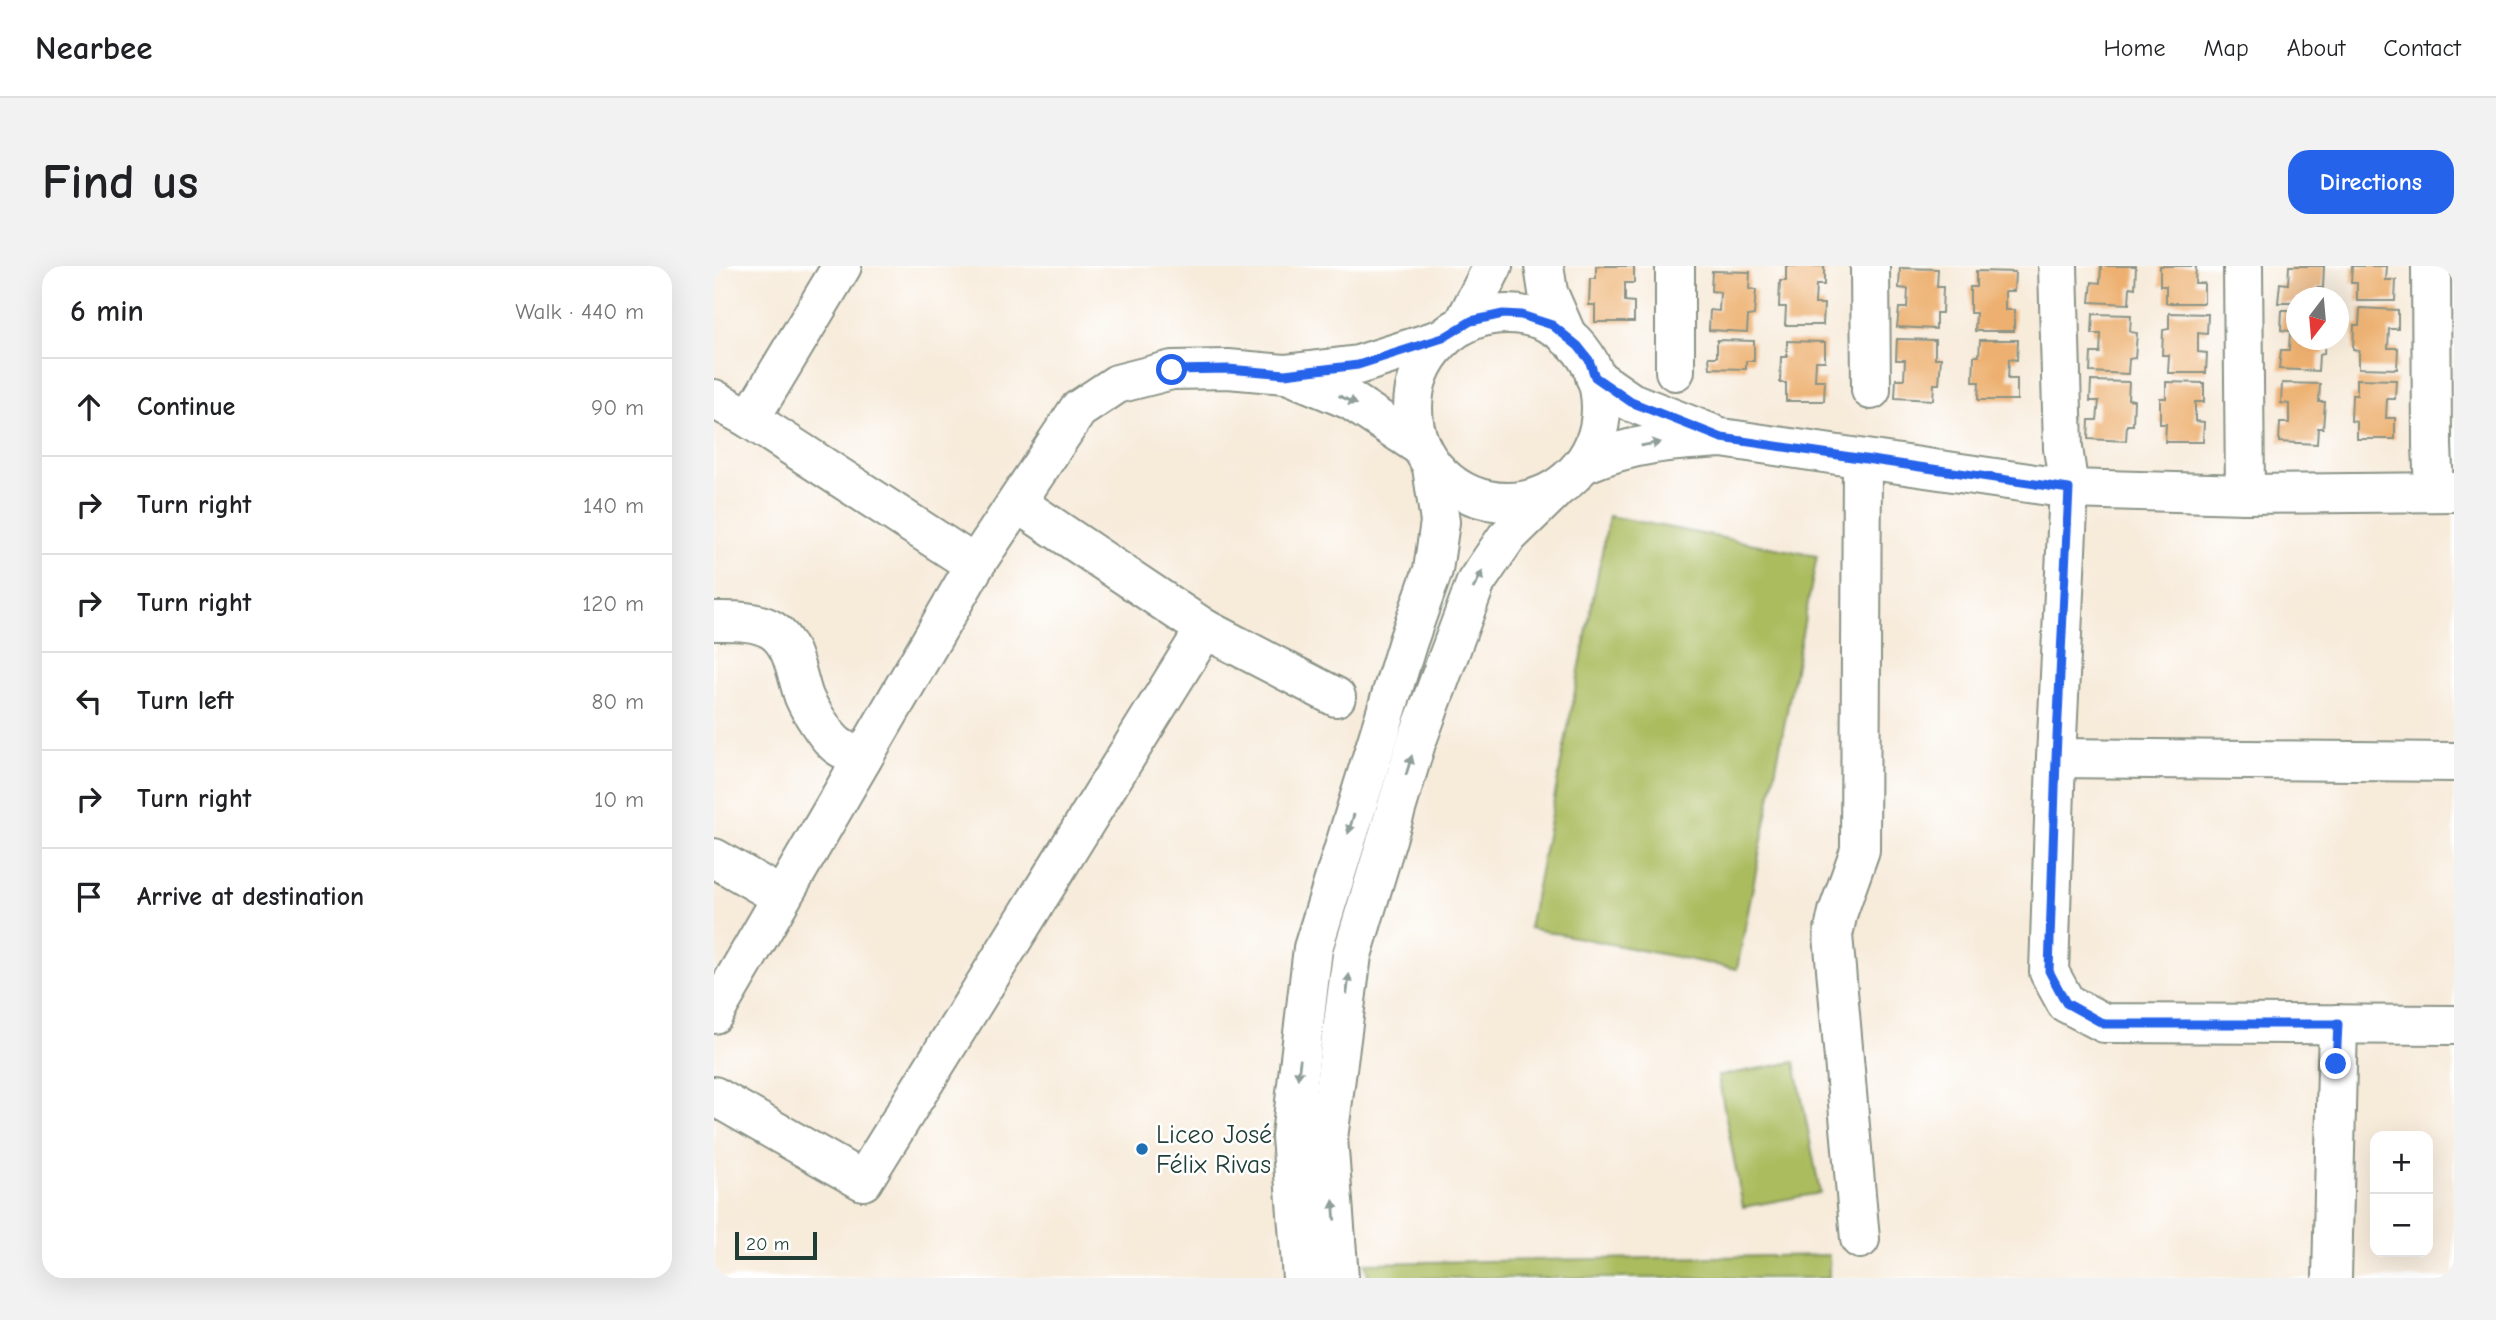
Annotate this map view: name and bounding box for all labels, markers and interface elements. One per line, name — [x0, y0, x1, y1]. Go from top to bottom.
text: Nearbee — [35, 29, 153, 67]
text: Home — [2104, 34, 2165, 62]
text: Map — [2203, 34, 2249, 62]
text: About — [2287, 34, 2345, 62]
text: Contact — [2383, 34, 2461, 62]
button: Directions — [2288, 150, 2454, 214]
text: Find us — [42, 154, 198, 210]
north arrow — [2286, 287, 2349, 350]
text: 6 min — [70, 294, 144, 329]
text: Walk · 440 m — [515, 298, 644, 325]
route start — [1156, 354, 1187, 385]
icon: ahead — [70, 388, 108, 426]
text: Continue — [137, 392, 235, 422]
text: 90 m — [591, 394, 644, 421]
one-way arrow — [1338, 394, 1358, 406]
one-way arrow — [1640, 438, 1662, 449]
icon: right — [70, 486, 108, 524]
text: Turn right — [137, 490, 251, 520]
text: 140 m — [583, 492, 644, 519]
one-way arrow — [1472, 571, 1484, 590]
icon: right — [70, 584, 108, 622]
text: Turn right — [137, 588, 251, 618]
text: 120 m — [582, 590, 644, 617]
icon: left — [70, 682, 108, 720]
text: Turn left — [137, 686, 234, 716]
text: 80 m — [591, 688, 644, 715]
one-way arrow — [1404, 754, 1414, 775]
icon: right — [70, 780, 108, 818]
text: Turn right — [137, 784, 251, 814]
text: 10 m — [594, 786, 644, 813]
one-way arrow — [1346, 813, 1356, 834]
icon: arrive — [70, 878, 108, 916]
text: Arrive at destination — [137, 882, 364, 912]
one-way arrow — [1342, 973, 1353, 995]
route end — [2320, 1048, 2351, 1079]
one-way arrow — [1293, 1058, 1304, 1080]
place label: Liceo José Félix Rivas — [1156, 1120, 1272, 1180]
map controls — [2370, 1131, 2433, 1257]
button: + — [2370, 1131, 2433, 1194]
marker: Liceo José Félix Rivas — [1134, 1141, 1150, 1157]
button: − — [2370, 1194, 2433, 1257]
one-way arrow — [1328, 1199, 1339, 1221]
scale bar — [735, 1229, 817, 1261]
text: 20 m — [746, 1233, 790, 1255]

